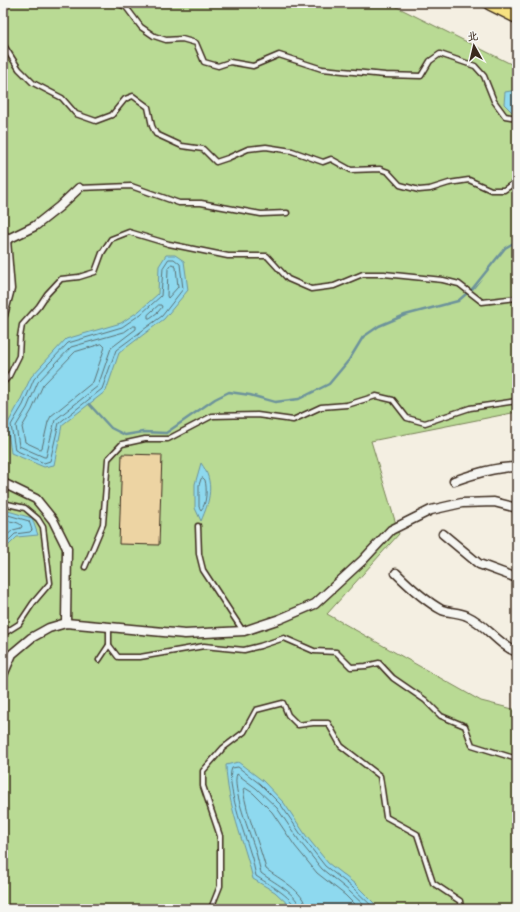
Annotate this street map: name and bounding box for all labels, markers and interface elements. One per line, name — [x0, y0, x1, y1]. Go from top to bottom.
north arrow — [454, 26, 494, 66]
text: 北 — [466, 28, 479, 44]

